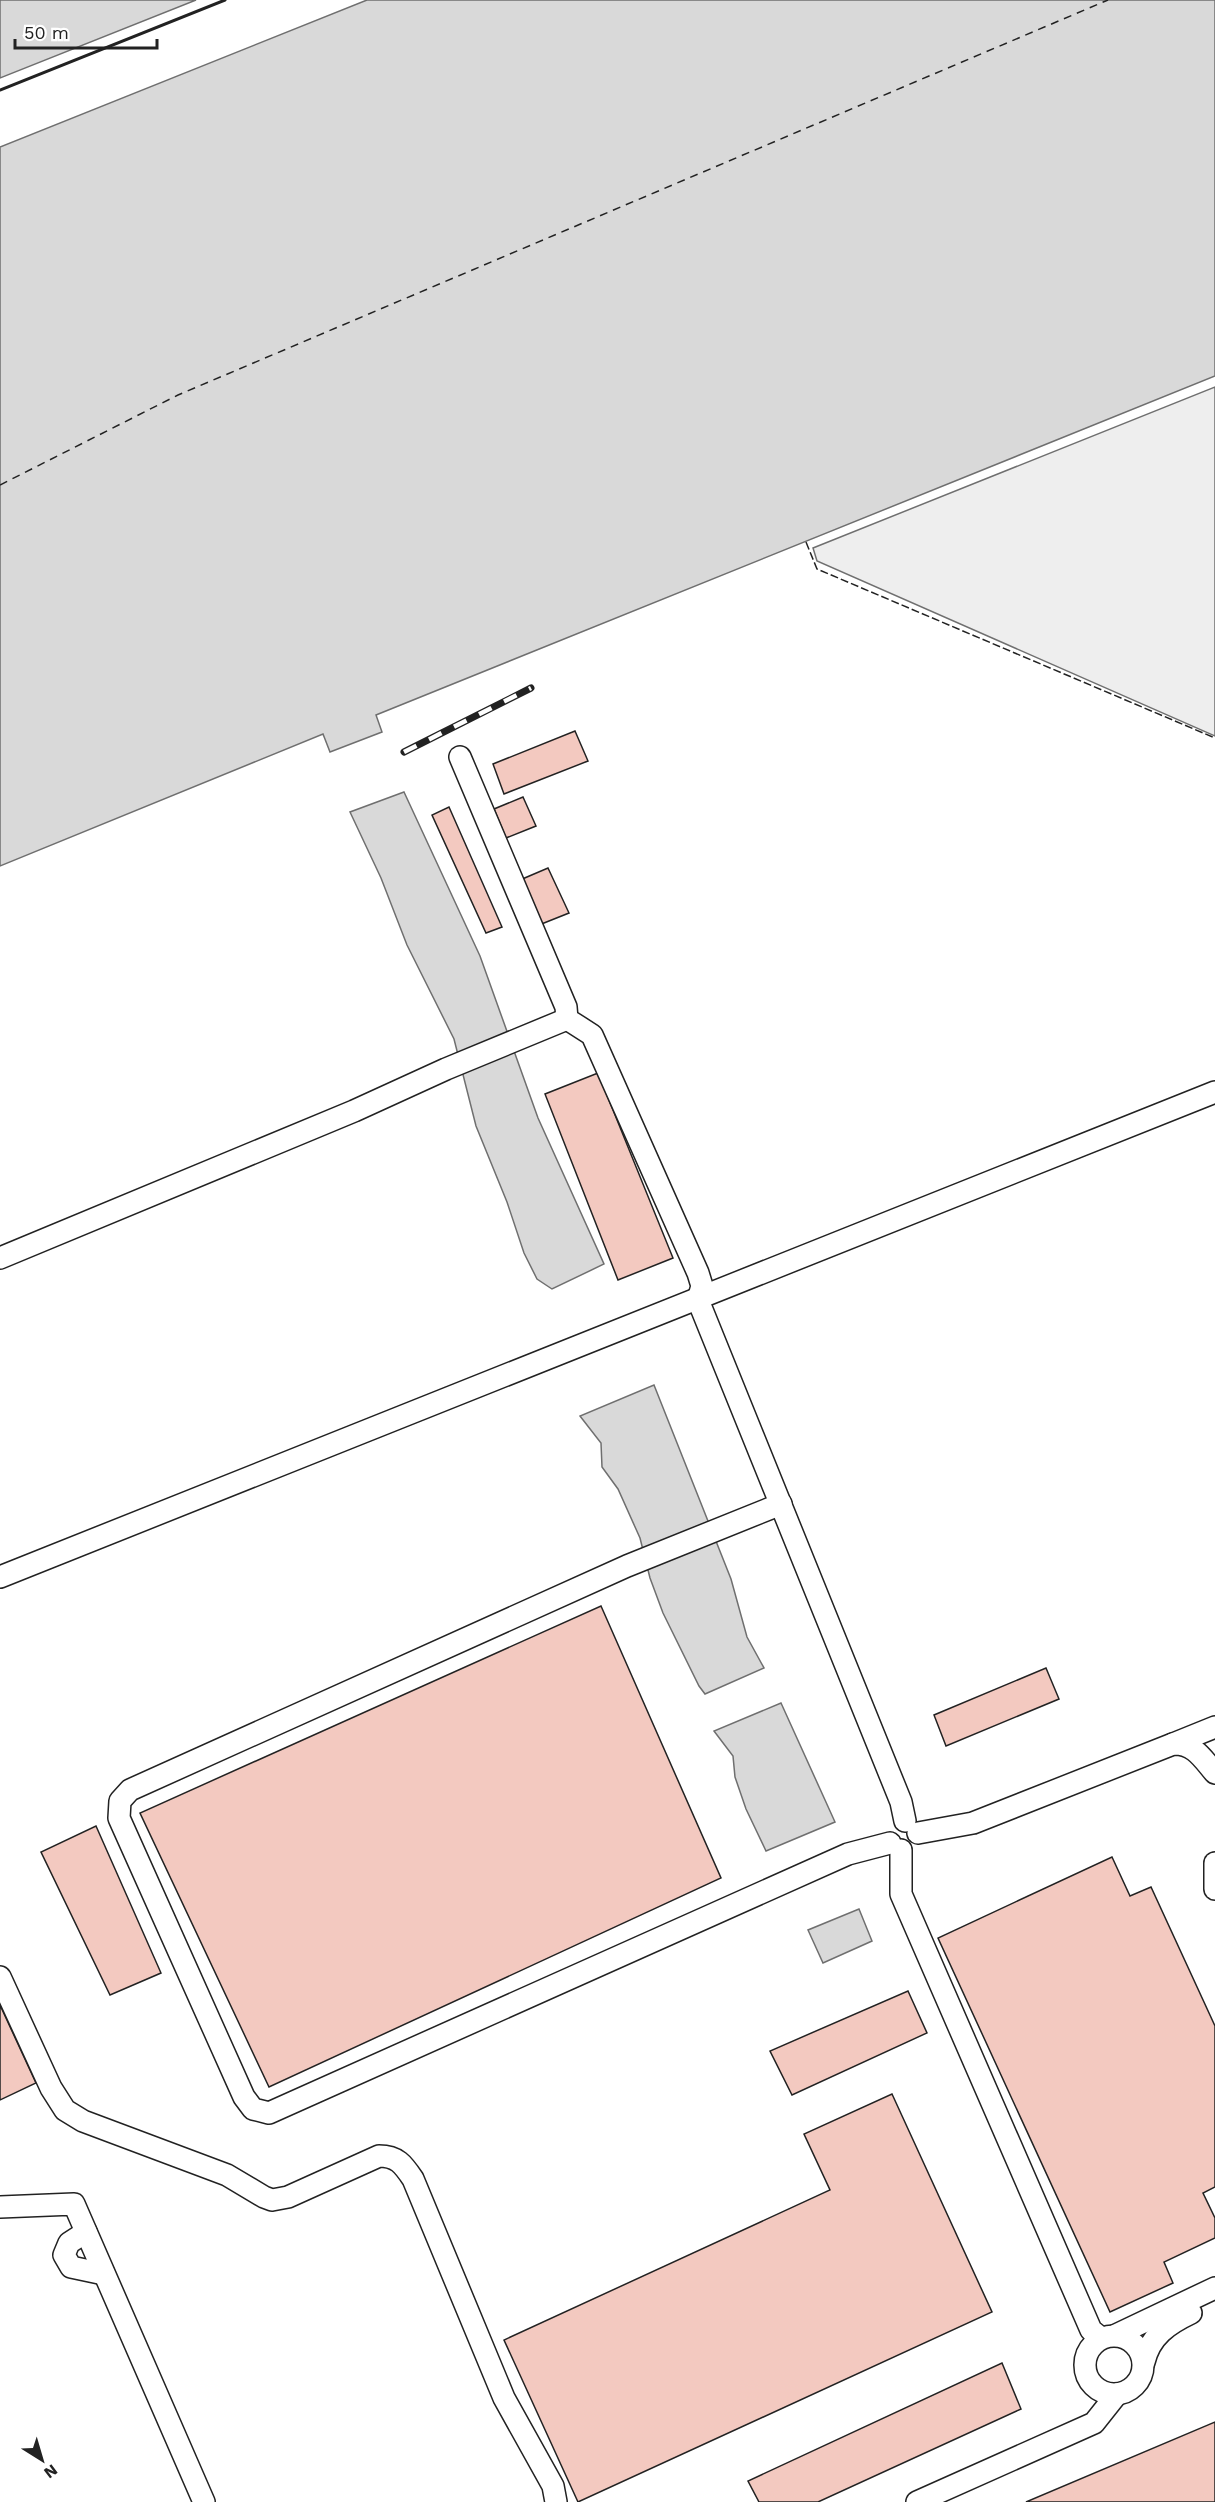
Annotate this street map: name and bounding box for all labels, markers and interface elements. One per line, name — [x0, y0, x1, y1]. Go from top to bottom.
scale bar — [15, 12, 158, 50]
text: 50 m — [24, 22, 69, 43]
north arrow — [12, 2430, 72, 2490]
text: N — [40, 2460, 61, 2483]

